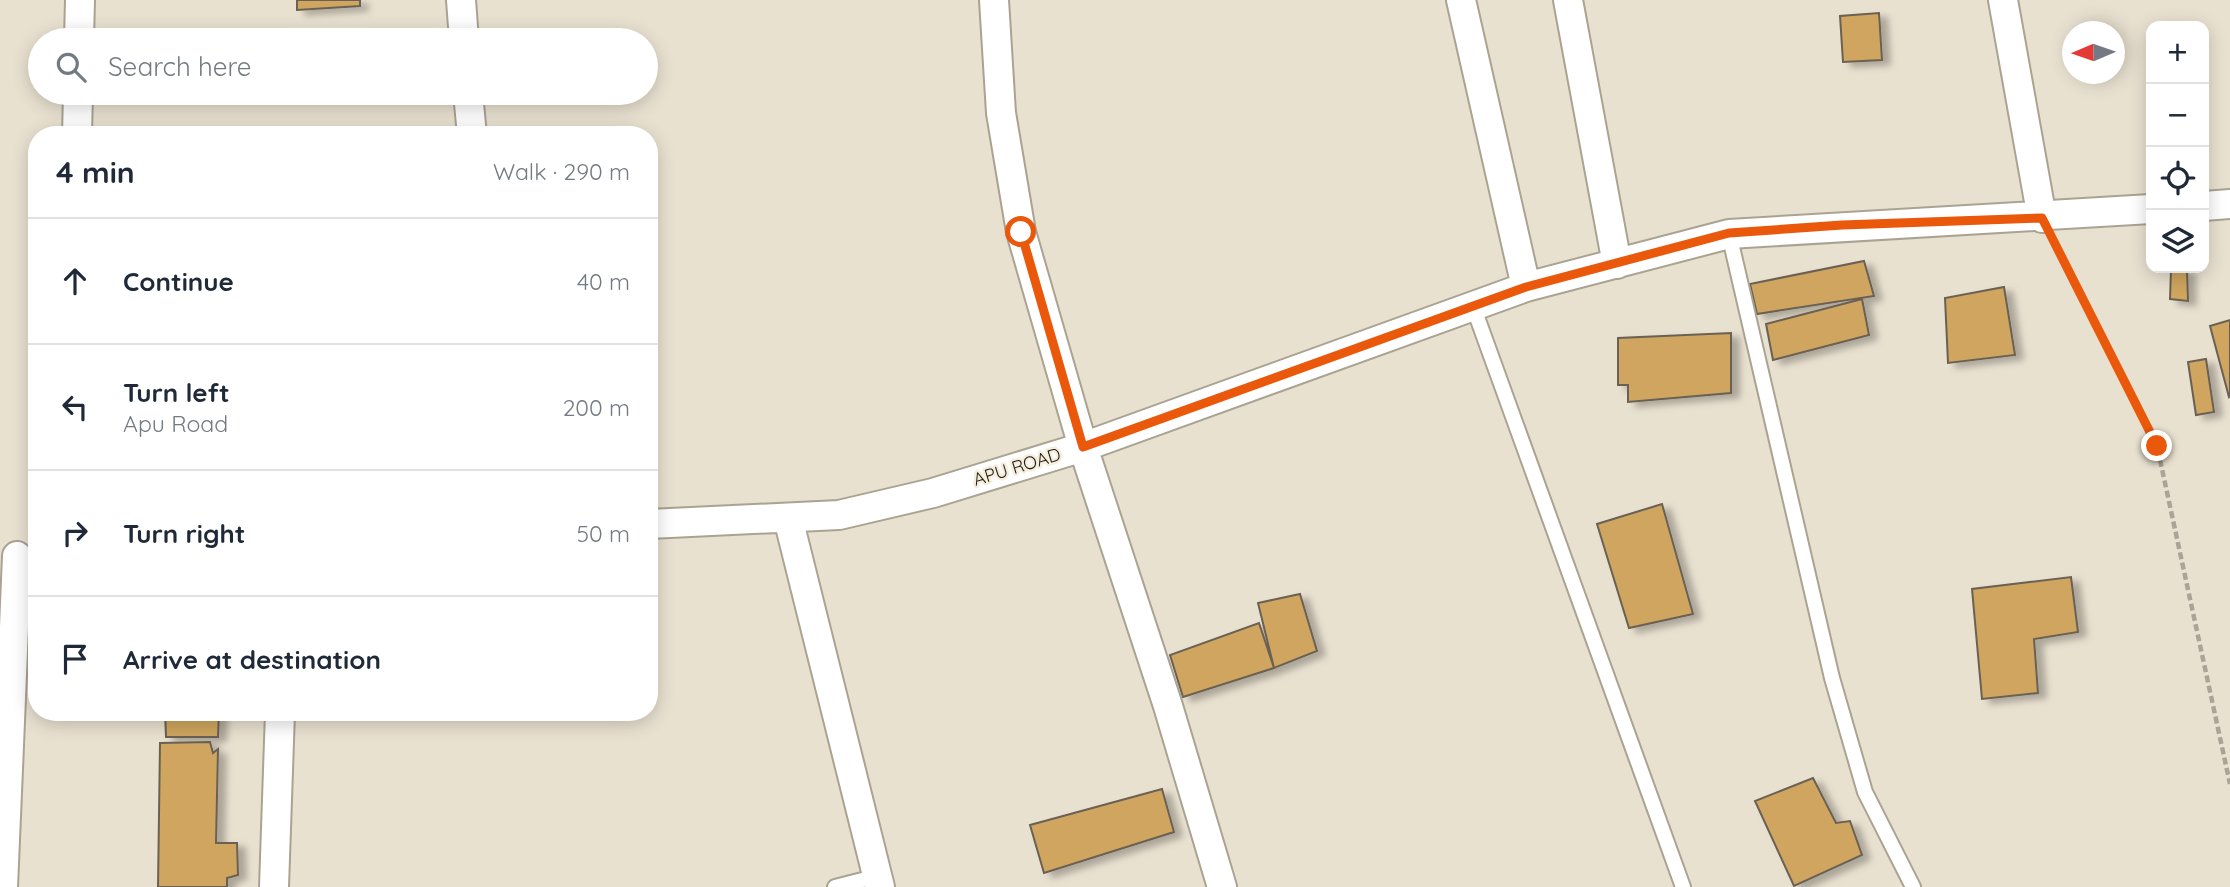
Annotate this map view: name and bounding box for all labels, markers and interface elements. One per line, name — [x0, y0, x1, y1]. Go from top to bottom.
north arrow — [2062, 21, 2125, 84]
map controls — [2146, 21, 2209, 273]
button: + — [2146, 21, 2209, 84]
search box — [28, 28, 658, 105]
icon: search — [52, 48, 90, 86]
text: Search here — [108, 50, 252, 83]
button: − — [2146, 84, 2209, 147]
button: locate — [2146, 147, 2209, 210]
text: 4 min — [56, 153, 135, 191]
text: Walk · 290 m — [493, 157, 630, 186]
button: layers — [2146, 210, 2209, 273]
route start — [1005, 216, 1036, 247]
icon: ahead — [56, 262, 94, 300]
text: Continue — [123, 265, 234, 298]
text: 40 m — [577, 267, 630, 296]
text: Turn left — [123, 376, 230, 409]
icon: left — [56, 388, 94, 426]
text: 200 m — [563, 393, 630, 422]
text: Apu Road — [123, 409, 228, 438]
route end — [2141, 430, 2172, 461]
street label: APU ROAD — [970, 442, 1063, 491]
icon: right — [56, 514, 94, 552]
text: Turn right — [123, 517, 245, 550]
text: 50 m — [577, 519, 630, 548]
icon: arrive — [56, 640, 94, 678]
text: Arrive at destination — [123, 643, 381, 676]

